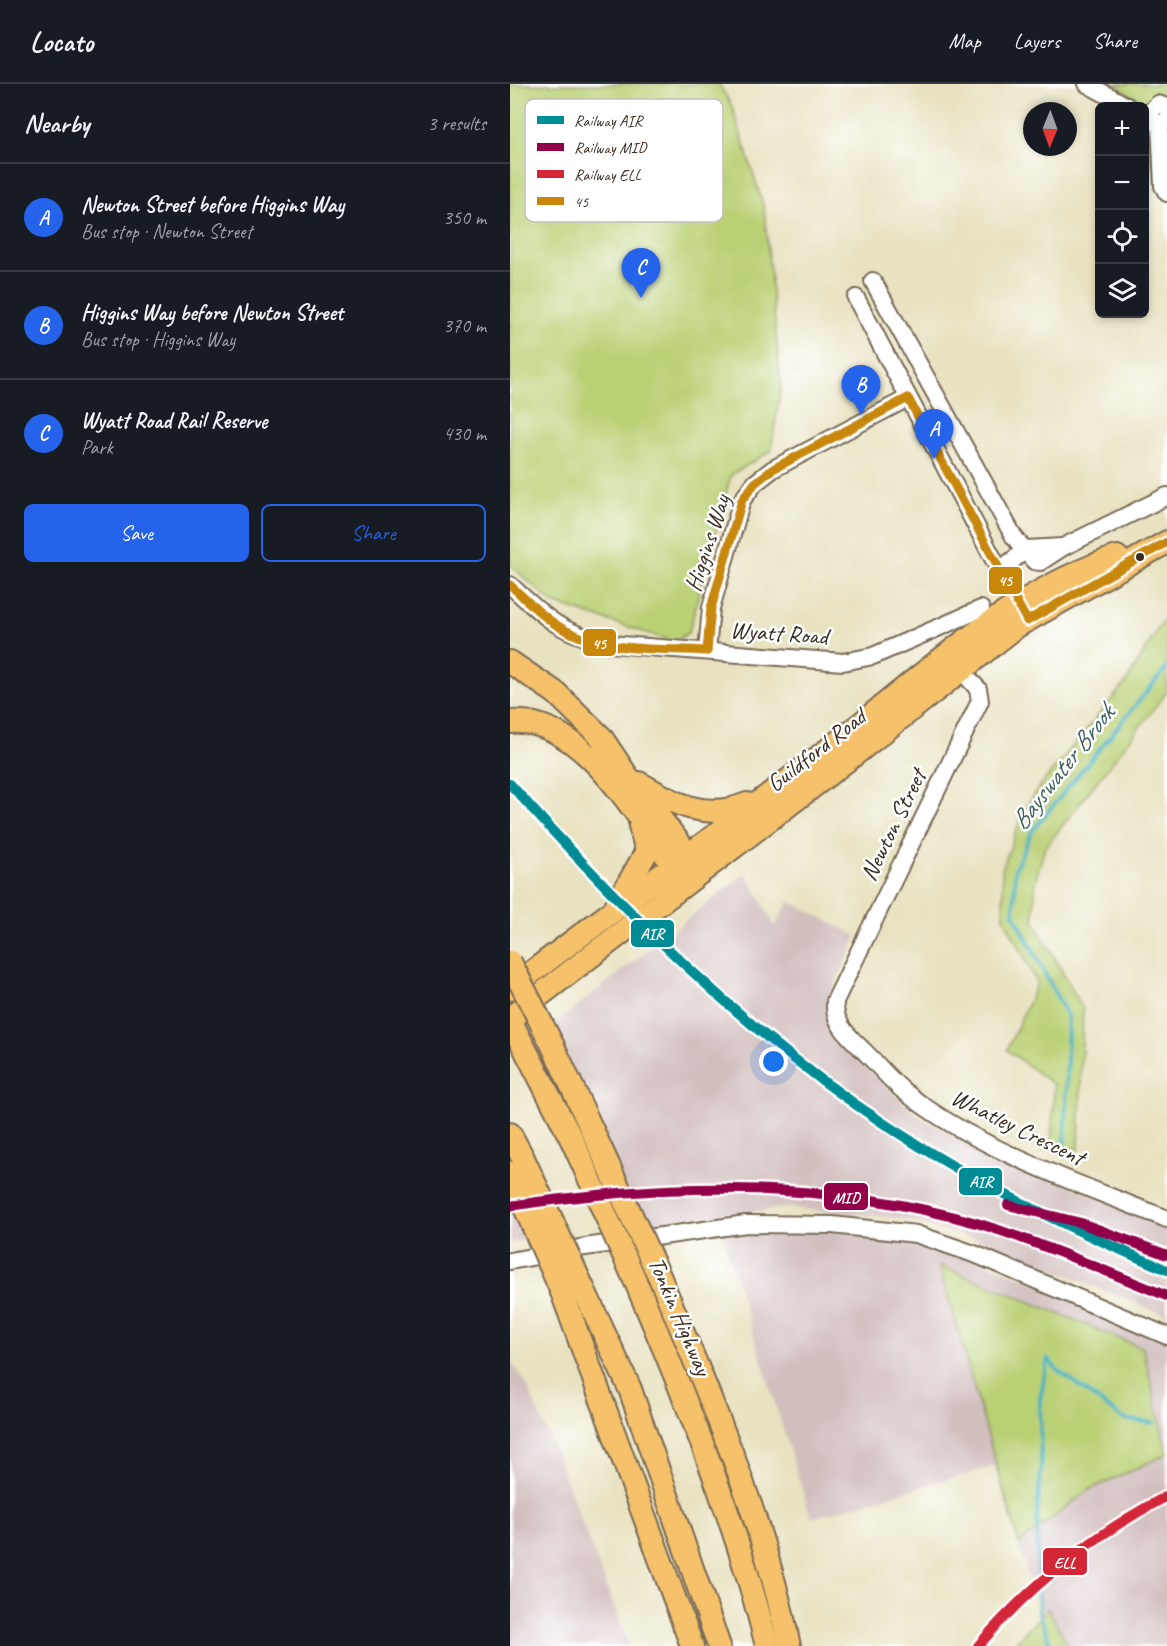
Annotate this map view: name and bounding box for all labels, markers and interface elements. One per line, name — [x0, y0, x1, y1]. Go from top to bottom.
text: Locato — [30, 24, 93, 59]
text: Map — [948, 28, 981, 54]
text: Layers — [1014, 28, 1060, 54]
text: Share — [1093, 28, 1137, 54]
legend — [525, 99, 723, 222]
north arrow — [1023, 102, 1077, 156]
map controls — [1095, 102, 1149, 318]
button: + — [1095, 102, 1149, 156]
text: Nearby — [24, 107, 89, 140]
text: 3 results — [427, 111, 486, 136]
text: Railway AIR — [574, 111, 645, 131]
text: Railway MID — [574, 138, 648, 158]
button: − — [1095, 156, 1149, 210]
text: Railway ELL — [574, 165, 641, 185]
text: Newton Street before Higgins Way — [81, 191, 344, 219]
text: 45 — [574, 192, 589, 212]
text: A — [38, 205, 49, 230]
text: 350 m — [443, 205, 486, 230]
button: locate — [1095, 210, 1149, 264]
text: Bus stop · Newton Street — [81, 219, 252, 244]
pin: C — [622, 248, 660, 298]
button: layers — [1095, 264, 1149, 318]
text: Higgins Way before Newton Street — [81, 299, 343, 327]
text: B — [38, 313, 49, 338]
text: 370 m — [443, 313, 486, 338]
text: Bus stop · Higgins Way — [81, 327, 235, 352]
pin: B — [842, 366, 880, 415]
text: Wyatt Road Rail Reserve — [81, 407, 267, 435]
pin: A — [914, 410, 954, 459]
text: C — [39, 421, 48, 446]
text: 430 m — [443, 421, 486, 446]
text: Park — [81, 435, 113, 460]
street label: Higgins Way — [677, 489, 737, 595]
button: Save — [24, 504, 249, 562]
button: Share — [261, 504, 486, 562]
unlabelled marker — [1134, 551, 1146, 563]
line badge: 45 — [988, 566, 1023, 595]
text: 45 — [998, 571, 1014, 591]
street label: Wyatt Road — [729, 615, 832, 652]
line badge: 45 — [582, 628, 617, 657]
text: 45 — [592, 634, 608, 654]
water label: Bayswater Brook — [1003, 695, 1124, 836]
street label: Guildford Road — [760, 700, 875, 798]
street label: Newton Street — [853, 762, 934, 886]
line badge: AIR — [630, 919, 675, 948]
text: AIR — [640, 924, 666, 944]
your location — [759, 1047, 788, 1076]
street label: Whatley Crescent — [947, 1082, 1092, 1173]
line badge: AIR — [958, 1167, 1003, 1196]
text: AIR — [969, 1172, 995, 1192]
line badge: MID — [823, 1182, 869, 1211]
text: MID — [832, 1188, 861, 1208]
street label: Tonkin Highway — [642, 1252, 719, 1382]
line badge: ELL — [1042, 1547, 1088, 1576]
text: ELL — [1054, 1553, 1077, 1573]

